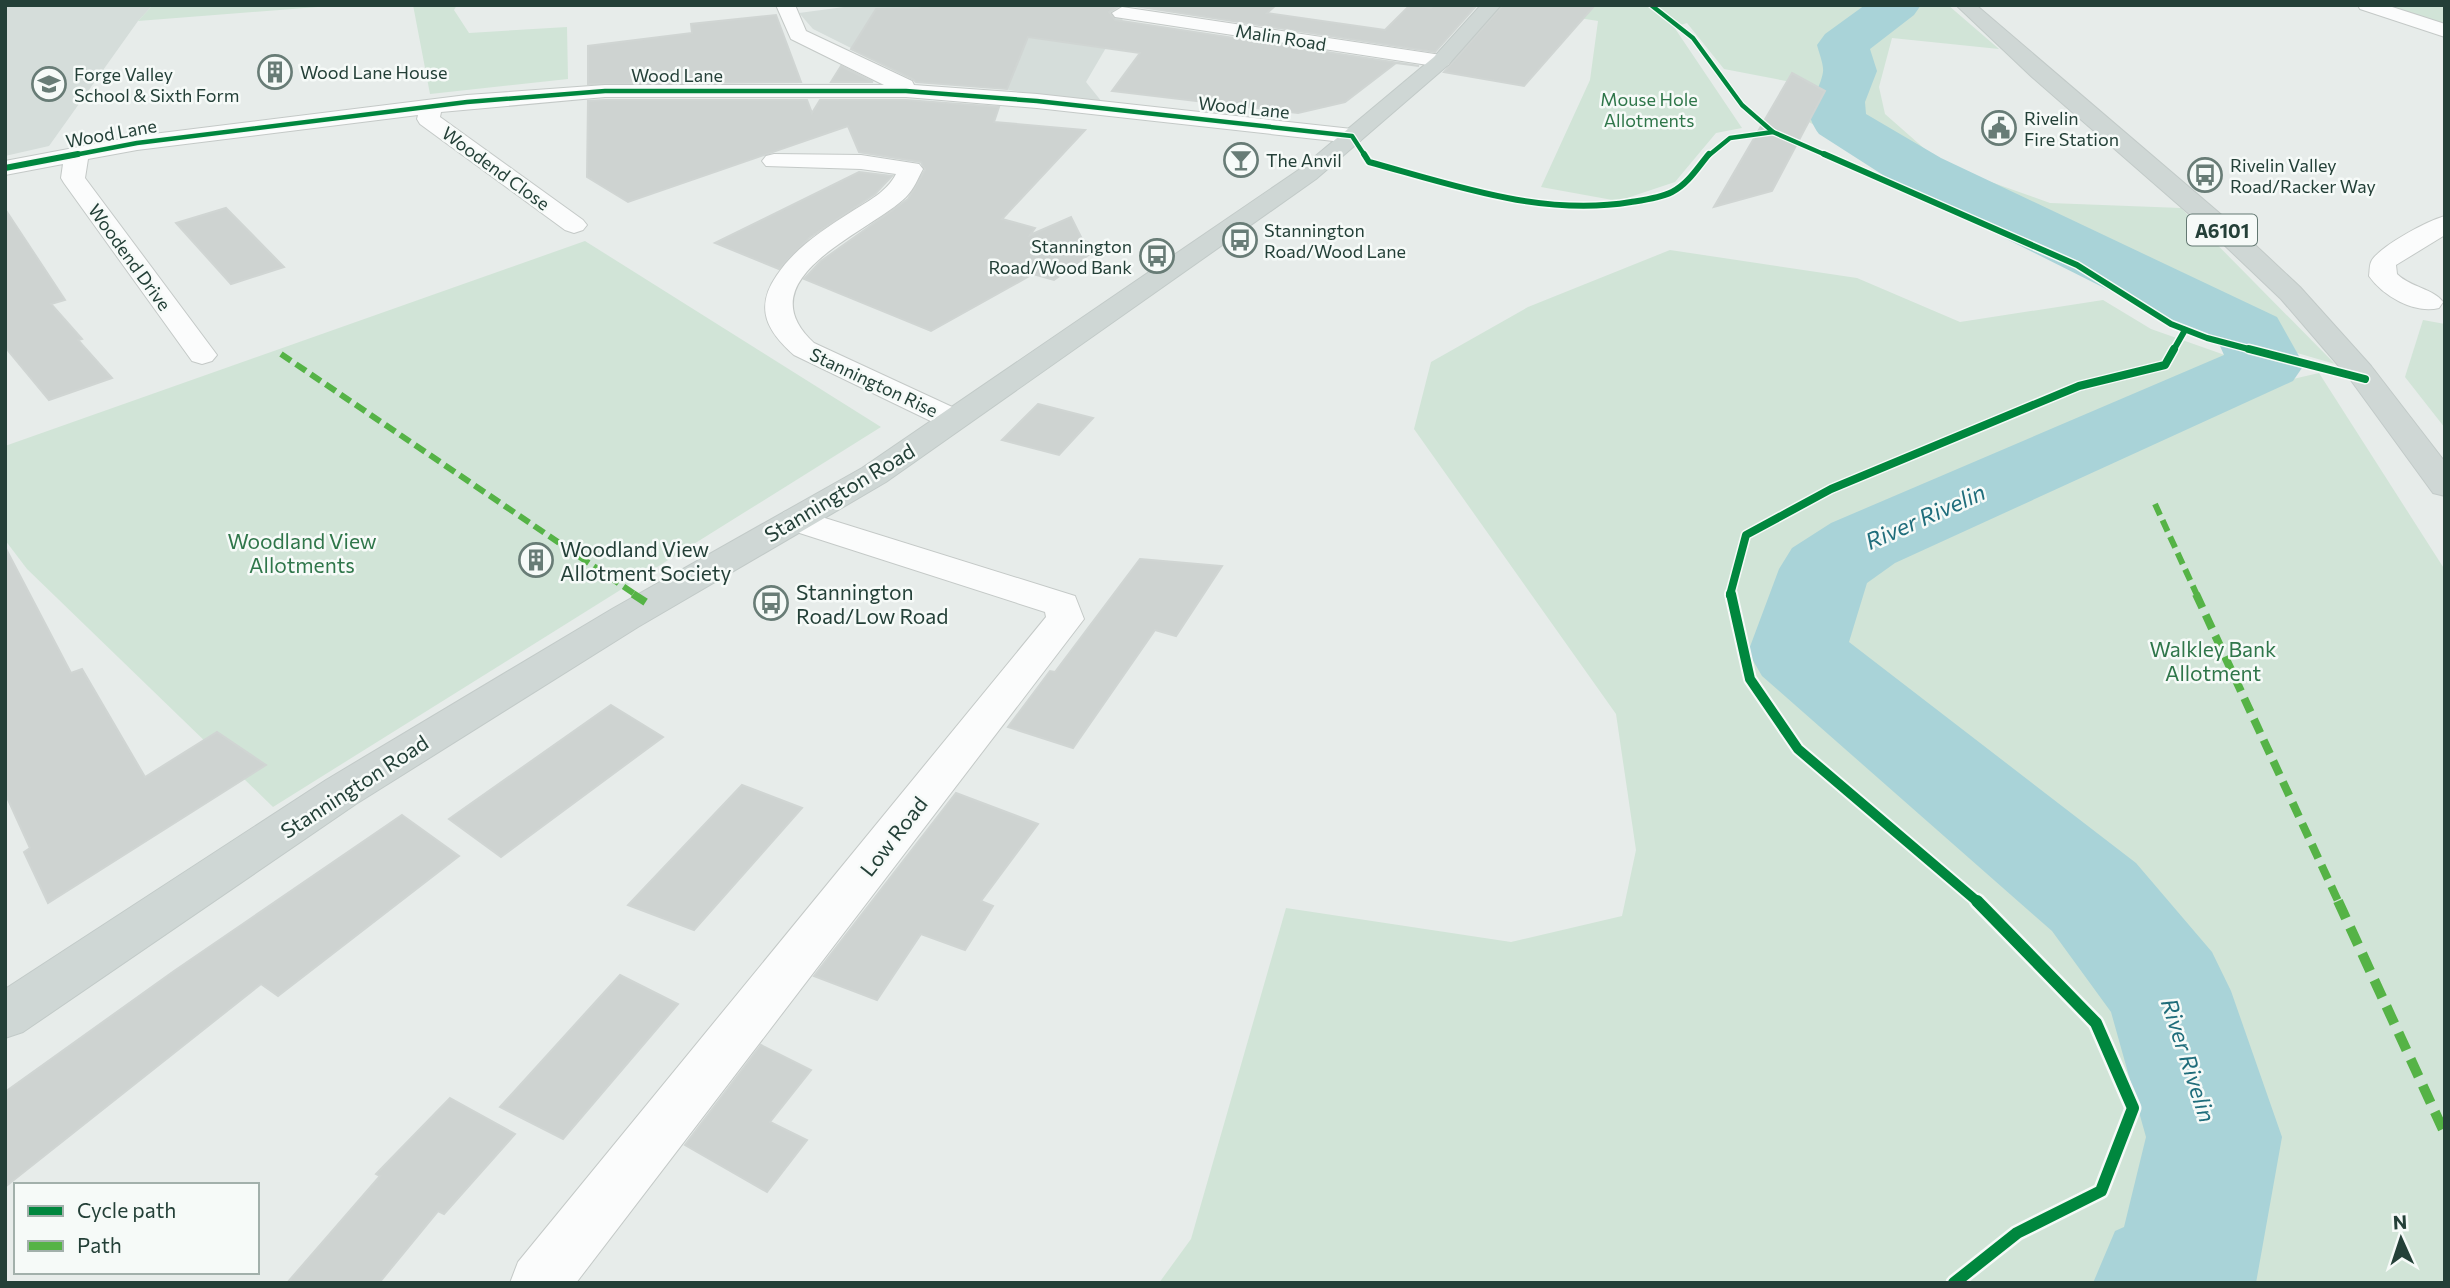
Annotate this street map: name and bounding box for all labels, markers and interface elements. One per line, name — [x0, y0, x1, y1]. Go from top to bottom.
street label: Malin Road — [1234, 19, 1328, 55]
building icon: Wood Lane House — [256, 53, 294, 91]
place label: Wood Lane House — [300, 61, 447, 83]
place label: Forge Valley School & Sixth Form — [74, 63, 239, 106]
street label: Wood Lane — [631, 64, 723, 86]
school or university icon: Forge Valley School & Sixth Form — [30, 65, 68, 103]
park label: Mouse Hole Allotments — [1600, 88, 1698, 131]
street label: Wood Lane — [1197, 91, 1291, 123]
place label: Rivelin Fire Station — [2024, 107, 2119, 150]
public building icon: Rivelin Fire Station — [1980, 109, 2018, 147]
street label: Wood Lane — [64, 114, 158, 152]
street label: Woodend Close — [438, 122, 554, 214]
bar icon: The Anvil — [1222, 141, 1260, 179]
place label: The Anvil — [1266, 149, 1342, 171]
place label: Rivelin Valley Road/Racker Way — [2230, 154, 2376, 197]
bus stop icon: Rivelin Valley Road/Racker Way — [2186, 156, 2224, 194]
street label: Woodend Drive — [84, 200, 176, 314]
road number: A6101 — [2187, 214, 2257, 246]
place label: Stannington Road/Wood Lane — [1264, 219, 1406, 262]
bus stop icon: Stannington Road/Wood Lane — [1221, 221, 1259, 259]
place label: Stannington Road/Wood Bank — [988, 235, 1132, 278]
bus stop icon: Stannington Road/Wood Bank — [1138, 237, 1176, 275]
street label: Stannington Rise — [807, 343, 941, 421]
street label: Stannington Road — [759, 437, 919, 547]
water label: River Rivelin — [1861, 477, 1989, 555]
park label: Woodland View Allotments — [227, 528, 377, 577]
place label: Woodland View Allotment Society — [560, 536, 731, 585]
building icon: Woodland View Allotment Society — [517, 541, 555, 579]
place label: Stannington Road/Low Road — [796, 579, 948, 628]
bus stop icon: Stannington Road/Low Road — [752, 584, 790, 622]
park label: Walkley Bank Allotment — [2150, 636, 2277, 685]
street label: Stannington Road — [276, 729, 432, 843]
street label: Low Road — [854, 791, 932, 881]
water label: River Rivelin — [2156, 995, 2222, 1125]
legend — [14, 1183, 259, 1274]
text: Cycle path — [77, 1197, 176, 1222]
north arrow — [2366, 1204, 2436, 1274]
text: N — [2392, 1210, 2408, 1233]
text: Path — [77, 1232, 122, 1257]

